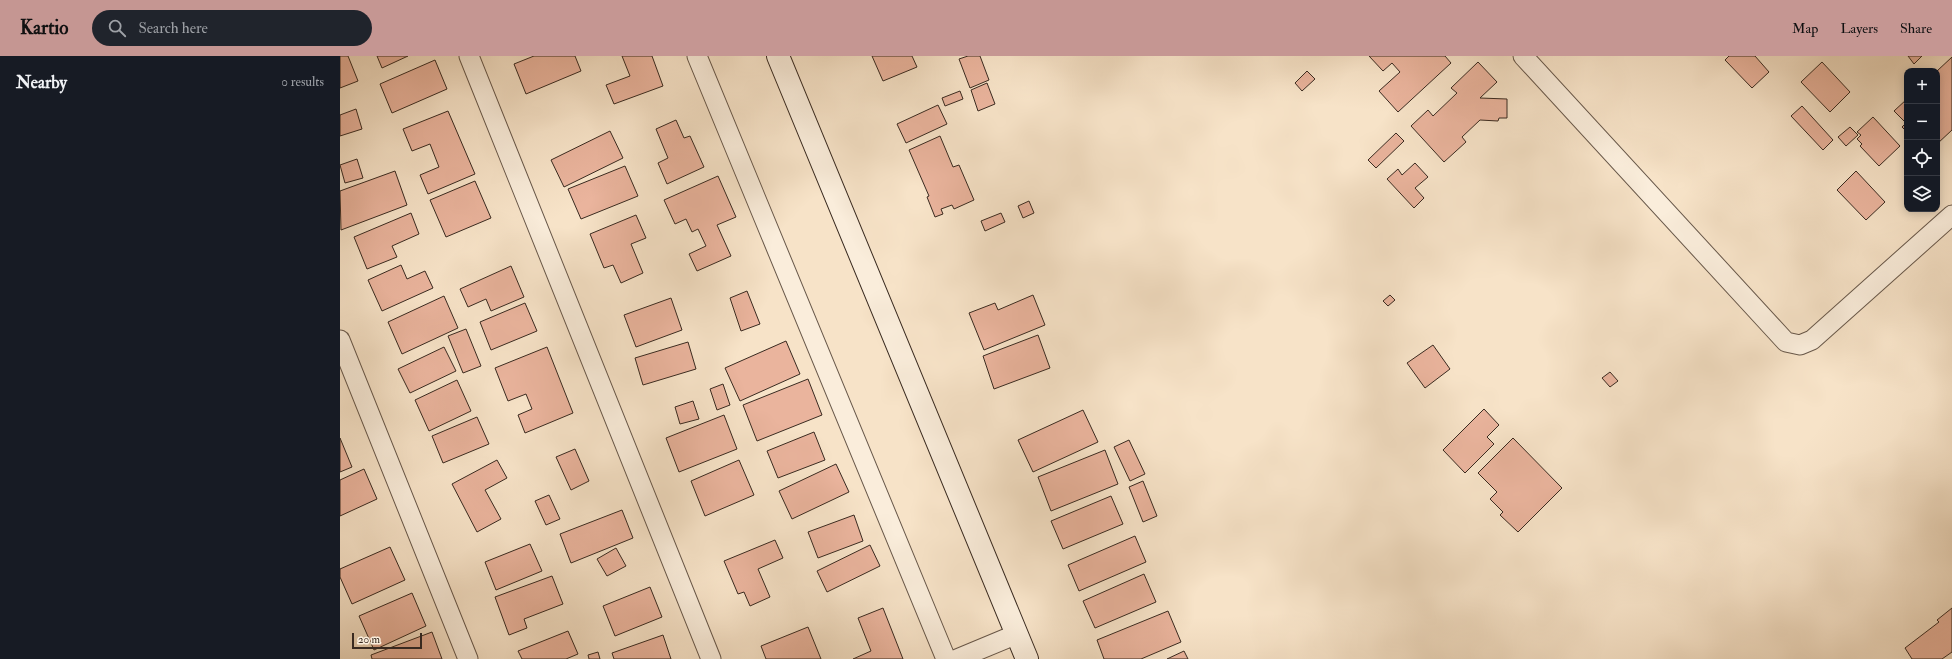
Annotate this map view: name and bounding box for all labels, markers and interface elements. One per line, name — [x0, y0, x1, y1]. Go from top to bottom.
search box — [92, 10, 372, 46]
text: Kartio — [20, 16, 68, 40]
icon: search — [106, 17, 128, 39]
text: Search here — [138, 19, 208, 38]
text: Map — [1792, 20, 1818, 37]
text: Layers — [1840, 20, 1878, 37]
text: Share — [1900, 20, 1932, 37]
map controls — [1904, 68, 1940, 212]
button: + — [1904, 68, 1940, 104]
text: Nearby — [16, 72, 67, 93]
text: 0 results — [281, 74, 324, 90]
button: − — [1904, 104, 1940, 140]
button: locate — [1904, 140, 1940, 176]
button: layers — [1904, 176, 1940, 212]
scale bar — [352, 631, 422, 650]
text: 20 m — [358, 633, 380, 646]

